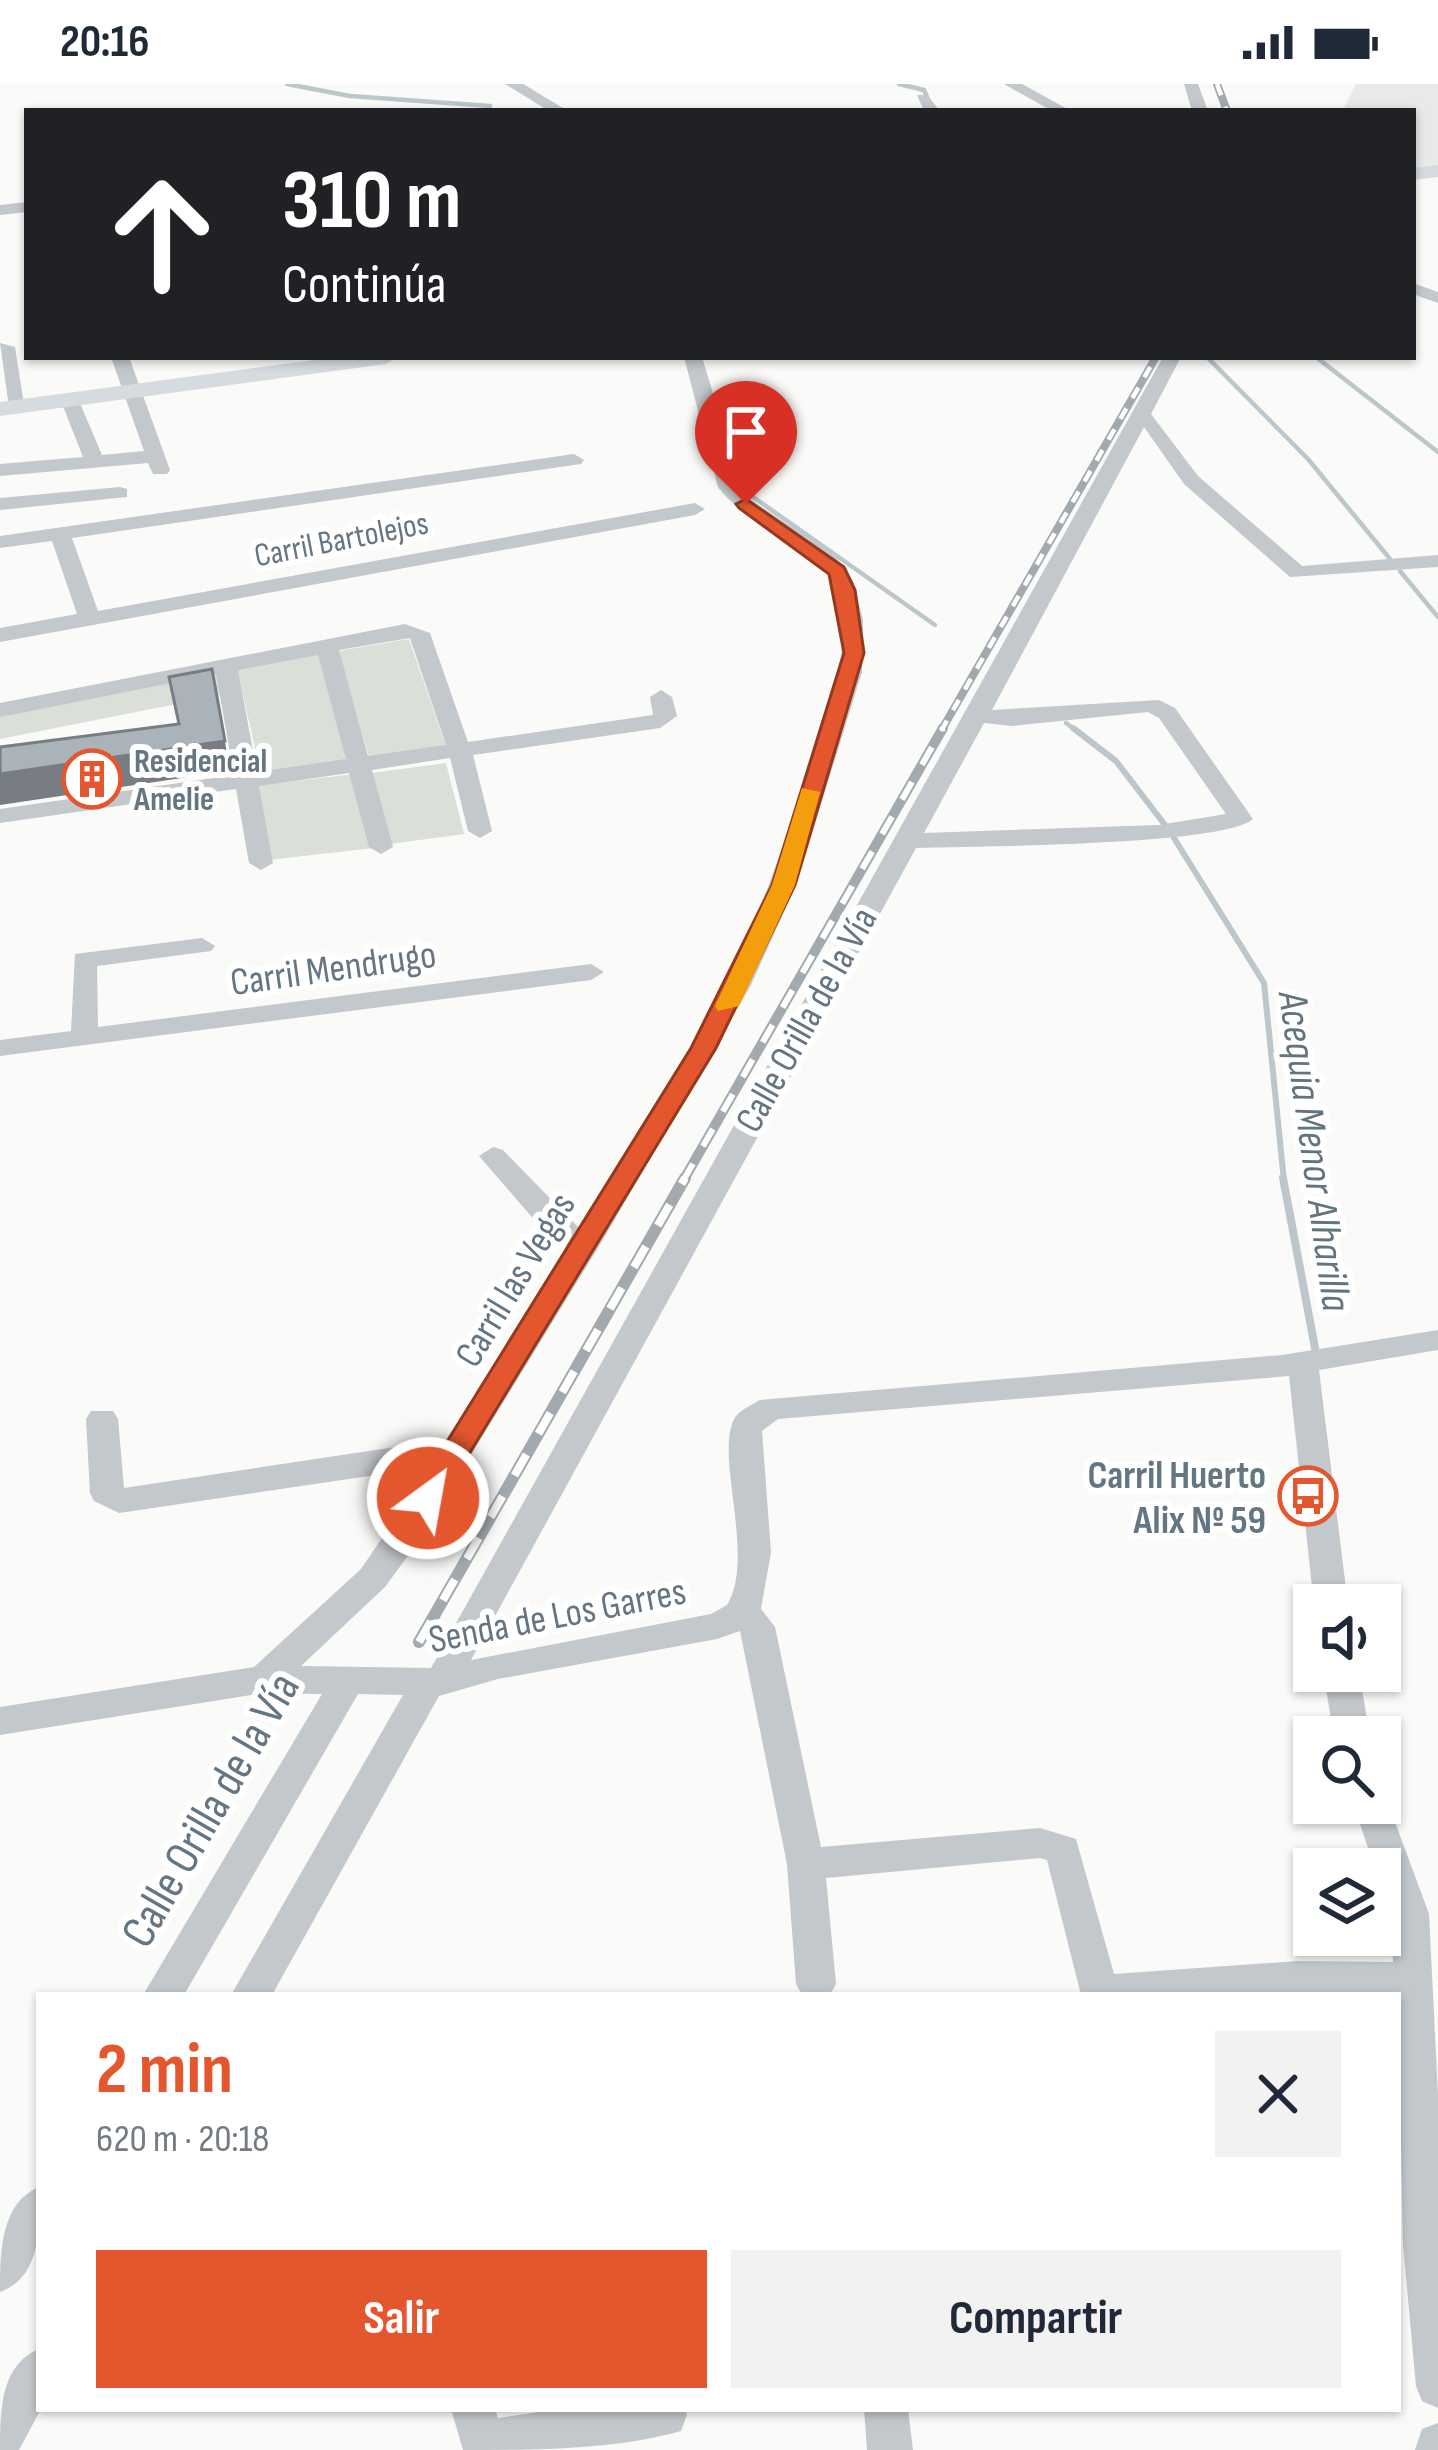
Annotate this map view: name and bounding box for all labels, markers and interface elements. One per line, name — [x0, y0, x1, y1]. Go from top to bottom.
text: 20:16 — [60, 15, 149, 70]
text: 310 m — [282, 151, 461, 252]
icon: ahead — [84, 156, 240, 312]
text: Continúa — [282, 253, 447, 318]
pin — [695, 381, 797, 504]
icon: arrive — [713, 399, 779, 465]
street label: Carril Bartolejos — [251, 504, 432, 576]
place label: Residencial Amelie — [133, 742, 267, 820]
building icon: Residencial Amelie — [61, 748, 123, 810]
street label: Calle Orilla de la Vía — [726, 900, 888, 1141]
street label: Carril Mendrugo — [227, 932, 439, 1007]
water label: Acequia Menor Alharilla — [1266, 986, 1361, 1315]
street label: Carril las Vegas — [446, 1185, 586, 1376]
position arrow — [365, 1435, 491, 1561]
place label: Carril Huerto Alix Nº 59 — [1088, 1453, 1266, 1545]
bus stop icon: Carril Huerto Alix Nº 59 — [1277, 1465, 1339, 1527]
street label: Senda de Los Garres — [425, 1569, 690, 1664]
map controls — [1293, 1584, 1401, 1956]
button: sound — [1293, 1584, 1401, 1692]
street label: Calle Orilla de la Vía — [110, 1663, 313, 1957]
button: search — [1293, 1716, 1401, 1824]
button: layers — [1293, 1848, 1401, 1956]
text: 2 min — [96, 2027, 233, 2114]
button: close — [1215, 2031, 1341, 2157]
text: 620 m · 20:18 — [96, 2116, 269, 2163]
button: Salir — [96, 2250, 707, 2388]
button: Compartir — [731, 2250, 1341, 2388]

